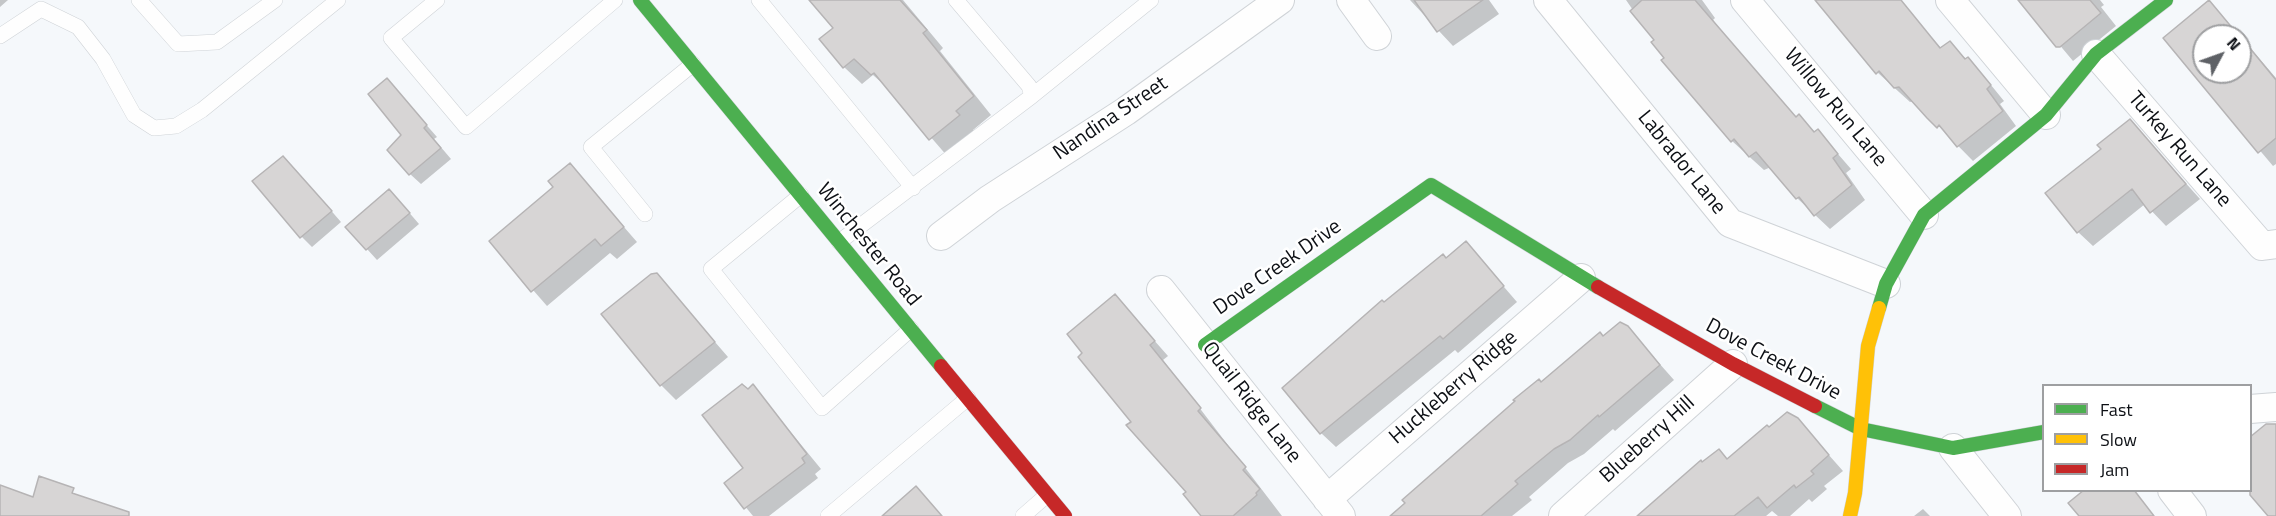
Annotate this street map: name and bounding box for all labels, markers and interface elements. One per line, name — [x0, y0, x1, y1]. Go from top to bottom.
north arrow — [2192, 24, 2252, 84]
text: N — [2221, 31, 2247, 56]
street label: Willow Run Lane — [1778, 44, 1892, 172]
street label: Nandina Street — [1049, 72, 1173, 166]
street label: Turkey Run Lane — [2122, 87, 2236, 213]
street label: Labrador Lane — [1632, 106, 1730, 220]
street label: Winchester Road — [811, 179, 925, 311]
street label: Dove Creek Drive — [1209, 215, 1347, 321]
street label: Dove Creek Drive — [1701, 314, 1845, 406]
street label: Huckleberry Ridge — [1385, 326, 1523, 450]
street label: Quail Ridge Lane — [1196, 337, 1306, 469]
legend — [2042, 384, 2252, 492]
street label: Blueberry Hill — [1595, 391, 1701, 489]
text: Fast — [2100, 396, 2133, 423]
text: Slow — [2100, 426, 2137, 453]
text: Jam — [2100, 456, 2129, 483]

